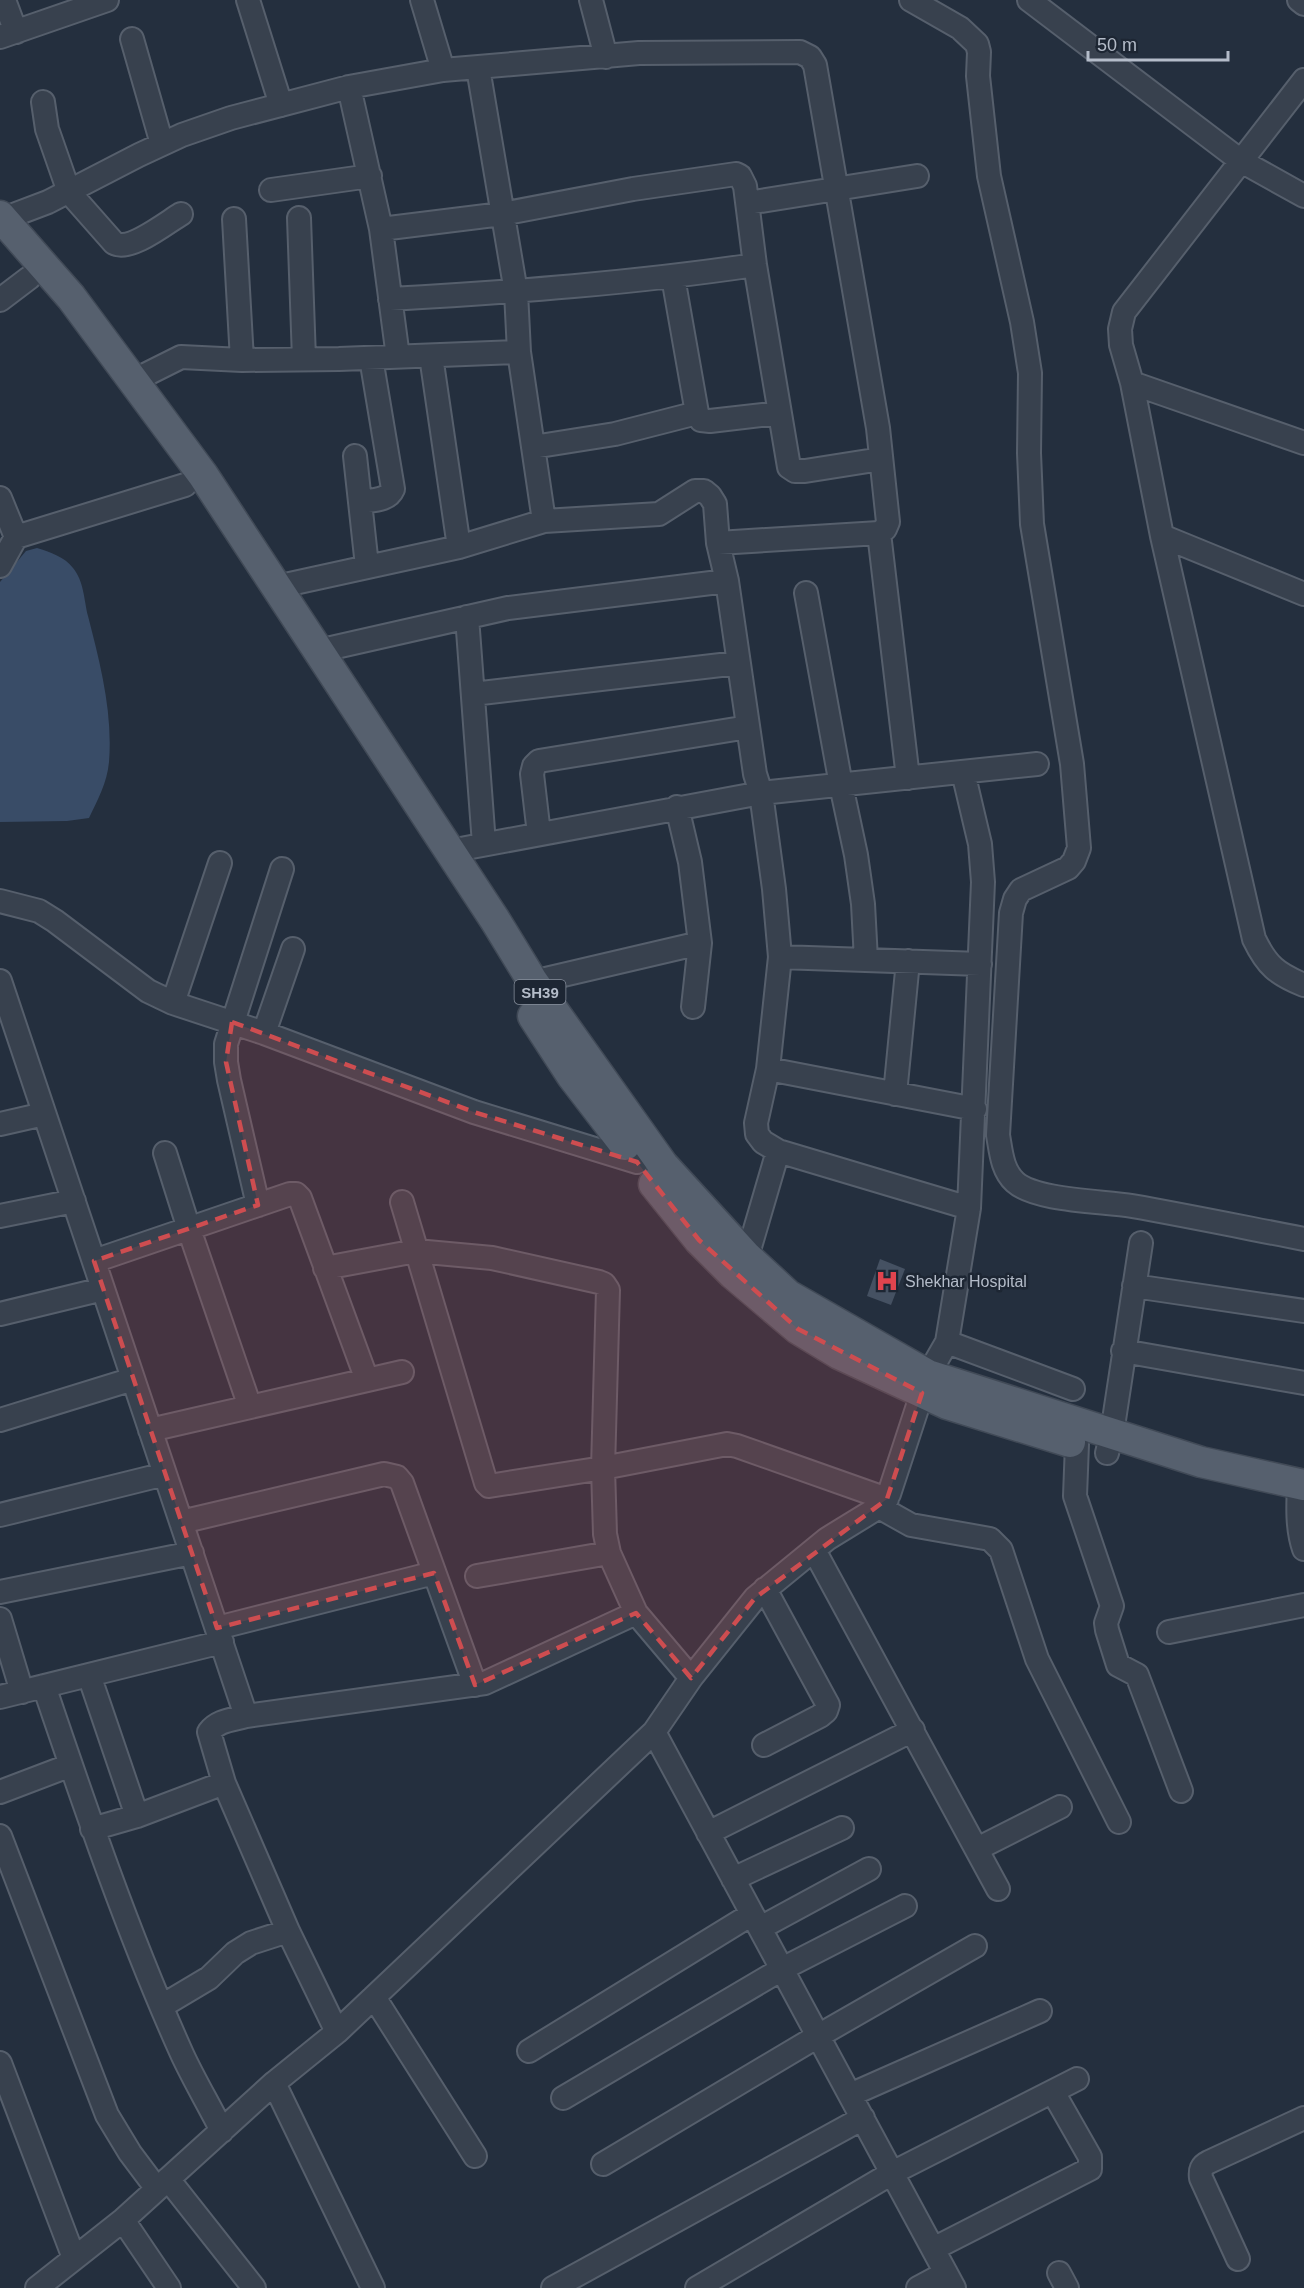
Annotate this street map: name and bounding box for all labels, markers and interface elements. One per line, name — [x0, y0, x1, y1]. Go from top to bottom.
scale bar — [1088, 24, 1228, 62]
text: 50 m — [1097, 35, 1137, 55]
road number: SH39 — [514, 980, 566, 1004]
hospital icon: Shekhar Hospital — [874, 1268, 900, 1294]
place label: Shekhar Hospital — [905, 1273, 1027, 1290]

